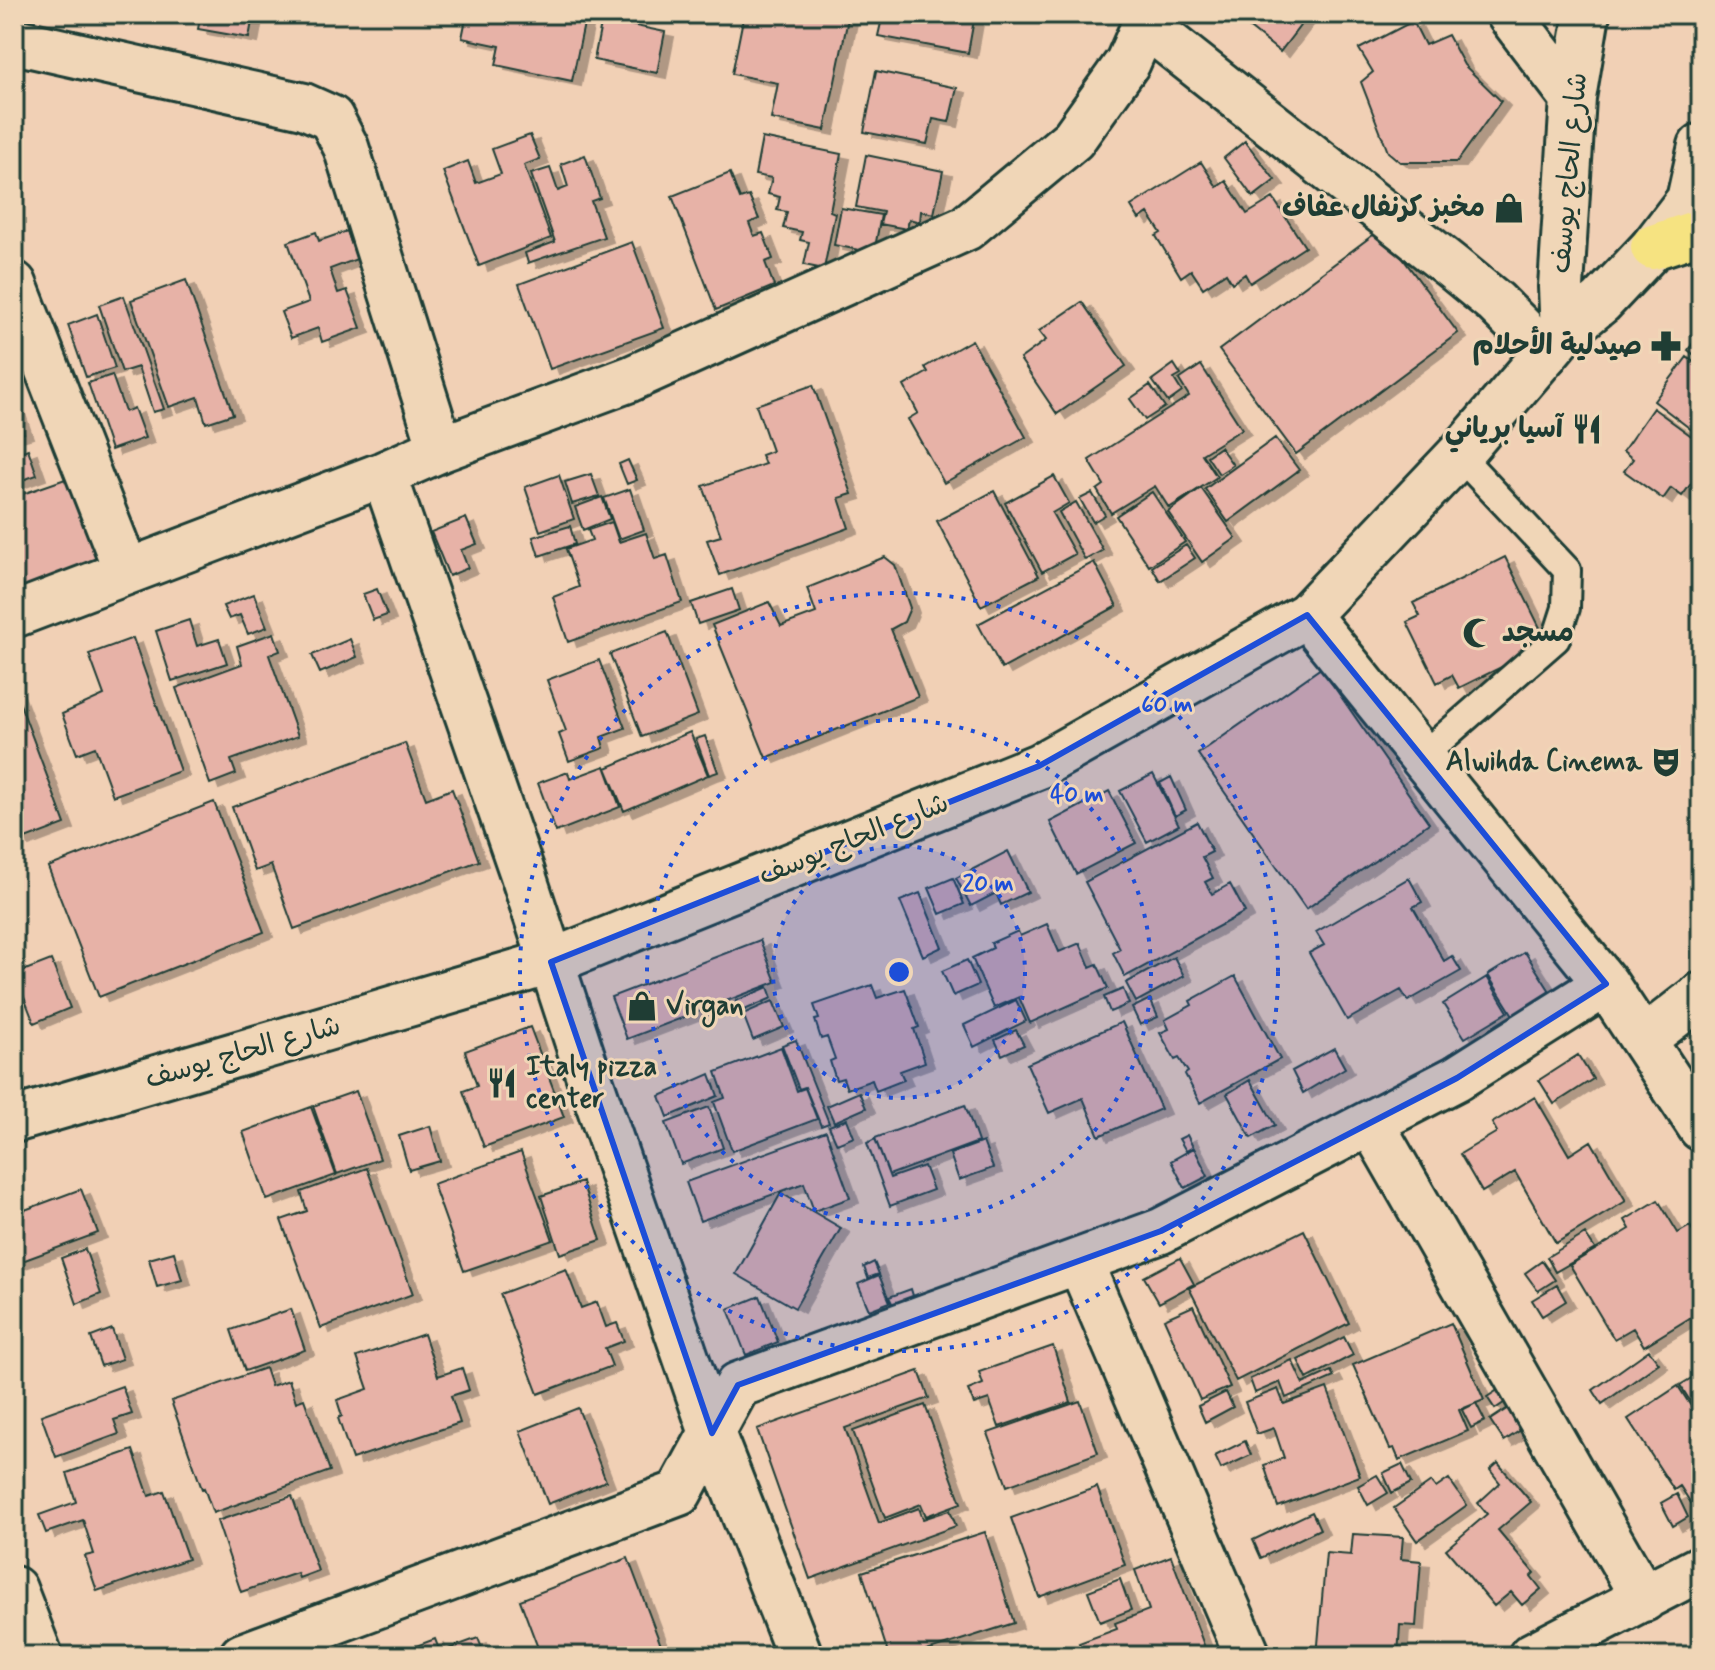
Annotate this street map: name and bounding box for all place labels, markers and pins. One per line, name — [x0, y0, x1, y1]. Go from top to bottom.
place label: مخبز كرنفال عفاف — [1282, 190, 1485, 227]
shop icon: مخبز كرنفال عفاف — [1492, 191, 1526, 225]
place label: صيدلية الأحلام — [1473, 326, 1642, 366]
pharmacy icon: صيدلية الأحلام — [1649, 329, 1683, 363]
place label: آسيا برياني — [1445, 411, 1565, 453]
restaurant icon: آسيا برياني — [1570, 412, 1604, 446]
place label: مسجد — [1502, 615, 1574, 652]
mosque icon: مسجد — [1461, 616, 1495, 650]
place label: Alwihda Cinema — [1446, 744, 1643, 781]
theatre icon: Alwihda Cinema — [1649, 745, 1683, 779]
centre of rings — [885, 958, 913, 986]
place label: Virgan — [666, 988, 744, 1028]
shop icon: Virgan — [625, 989, 659, 1023]
place label: Italy pizza center — [526, 1049, 657, 1118]
restaurant icon: Italy pizza center — [485, 1066, 519, 1100]

